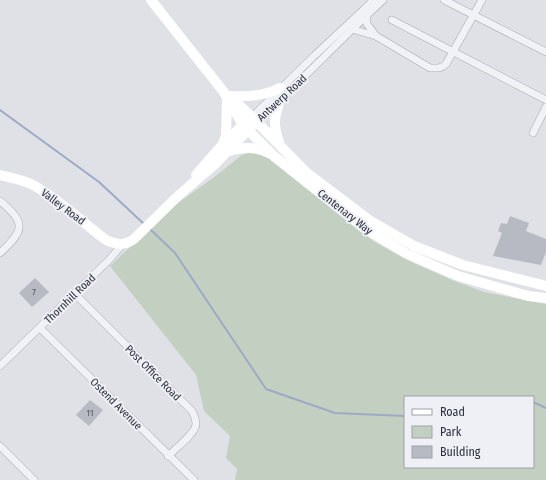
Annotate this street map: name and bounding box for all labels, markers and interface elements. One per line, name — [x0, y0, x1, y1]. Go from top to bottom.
street label: Antwerp Road — [255, 72, 309, 124]
street label: Valley Road — [38, 186, 88, 228]
street label: Centenary Way — [315, 187, 375, 238]
street label: Thornhill Road — [42, 271, 98, 327]
house number: 7 — [32, 287, 36, 297]
street label: Post Office Road — [122, 342, 184, 404]
street label: Ostend Avenue — [87, 375, 145, 433]
legend — [404, 396, 534, 468]
text: Road — [440, 405, 465, 419]
house number: 11 — [87, 408, 93, 418]
text: Park — [440, 425, 462, 439]
text: Building — [440, 445, 481, 459]

